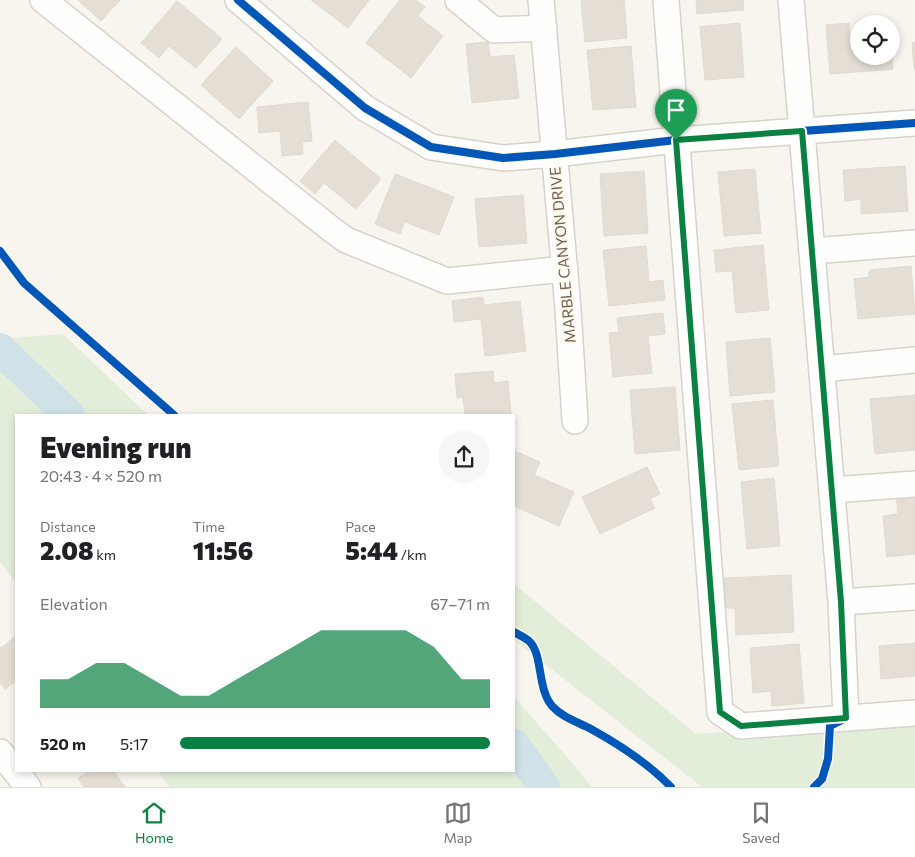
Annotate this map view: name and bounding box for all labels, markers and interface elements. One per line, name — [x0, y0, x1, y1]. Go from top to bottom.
map controls — [850, 15, 900, 65]
button: locate — [850, 15, 900, 65]
pin — [655, 89, 697, 140]
icon: arrive — [662, 96, 690, 124]
street label: MARBLE CANYON DRIVE — [545, 166, 579, 344]
text: Evening run — [40, 430, 192, 464]
button: share — [438, 431, 490, 483]
text: 20:43 · 4 × 520 m — [40, 466, 162, 485]
text: Distance — [40, 518, 96, 535]
text: Time — [193, 518, 225, 535]
text: Pace — [345, 518, 376, 535]
text: 2.08 — [40, 535, 94, 565]
text: 11:56 — [193, 535, 253, 565]
text: 5:44 — [345, 535, 398, 565]
text: km — [94, 546, 116, 563]
text: /km — [398, 546, 427, 563]
text: Elevation — [40, 594, 108, 613]
text: 67–71 m — [430, 594, 490, 613]
text: 520 m — [40, 734, 86, 753]
text: 5:17 — [120, 734, 148, 753]
tab: Home — [135, 799, 173, 846]
tab: Map — [443, 799, 472, 846]
tab: Saved — [742, 799, 780, 846]

